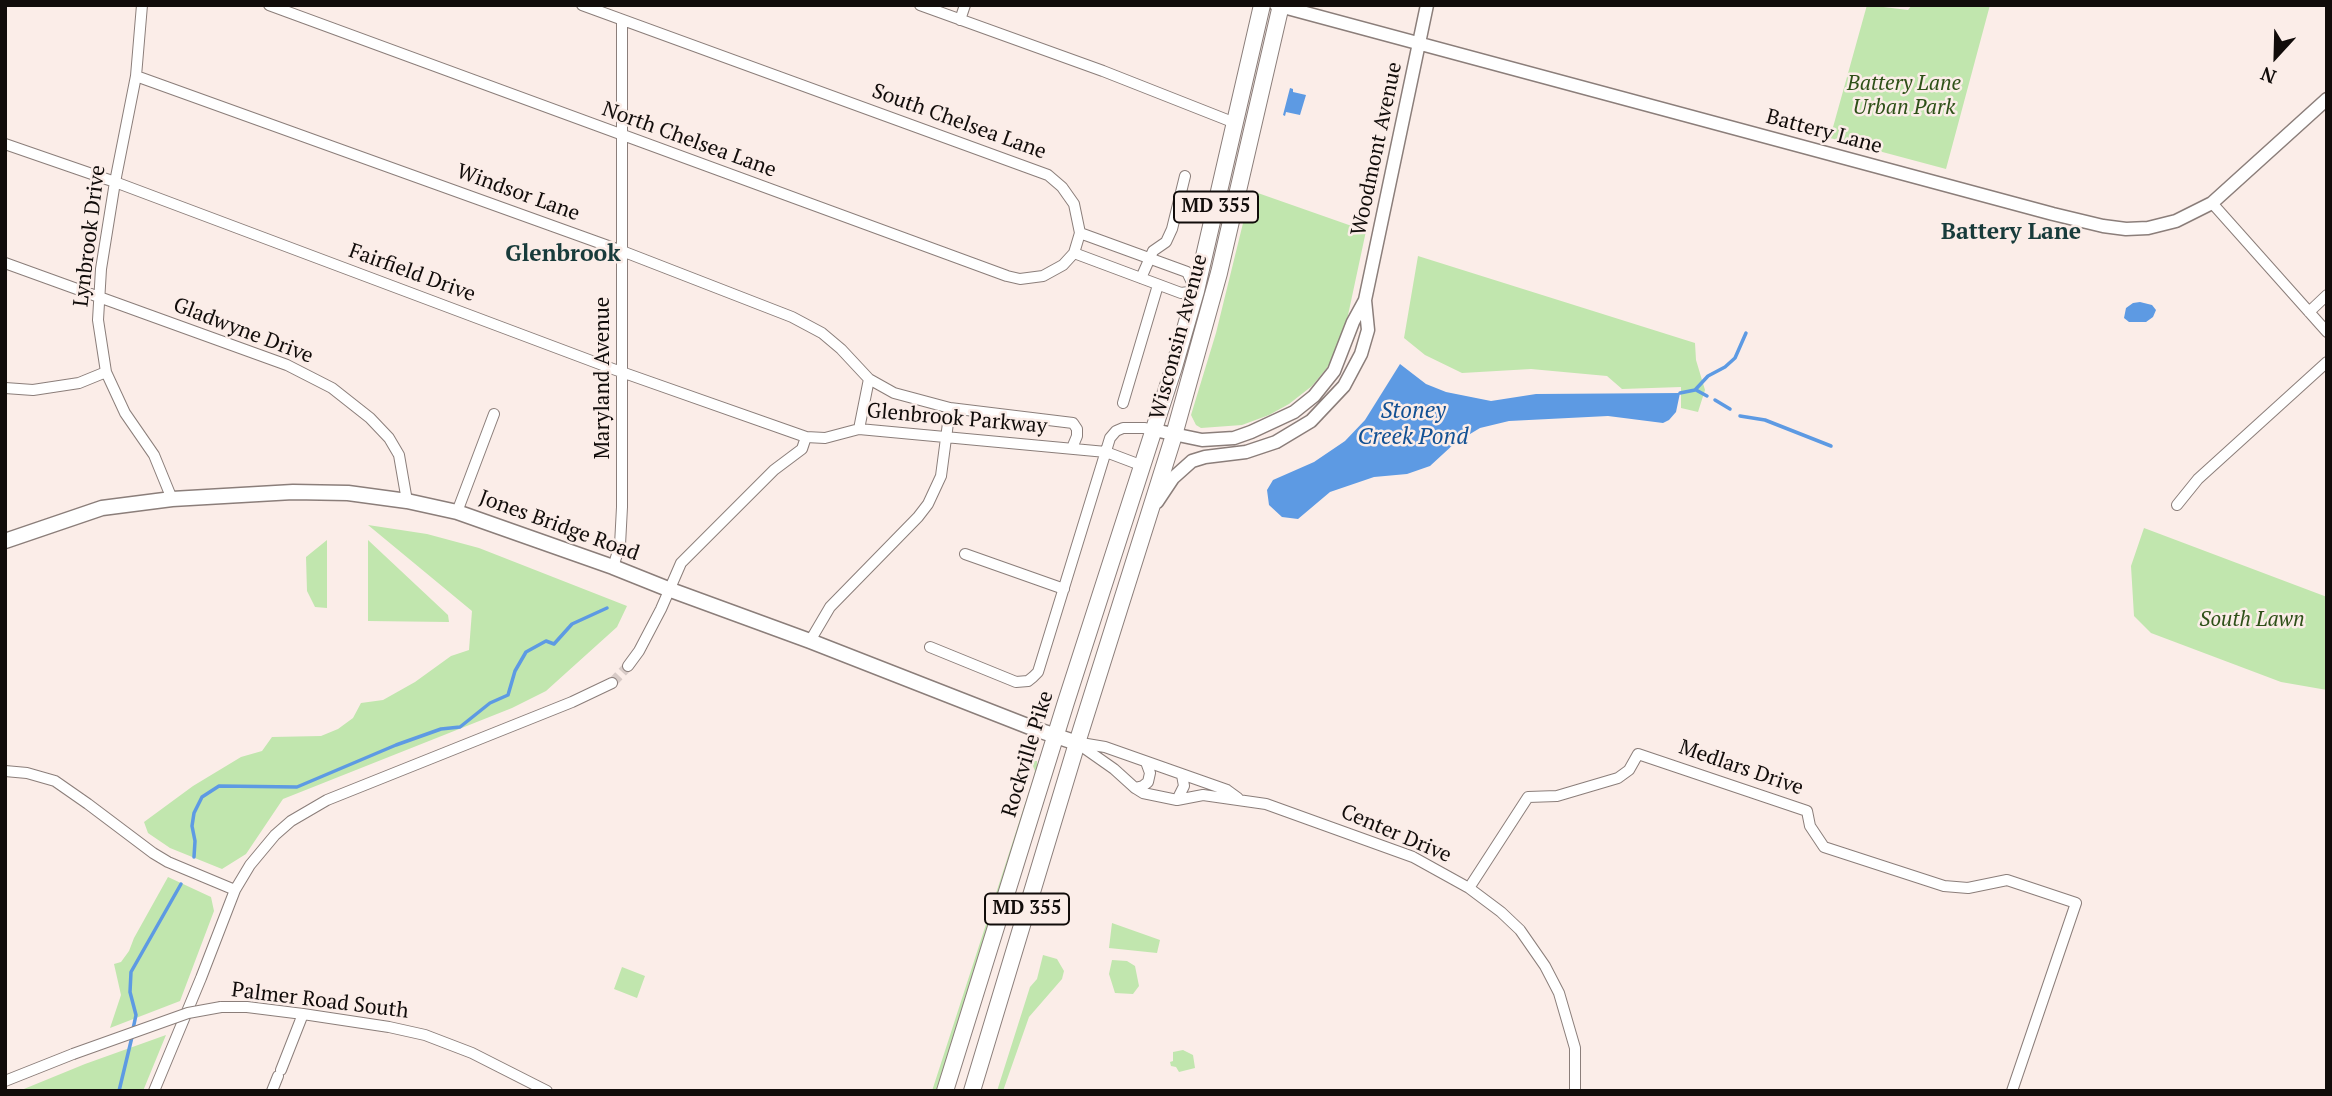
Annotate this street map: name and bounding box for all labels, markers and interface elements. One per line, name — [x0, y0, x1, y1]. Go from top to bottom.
north arrow — [2241, 21, 2311, 91]
street label: Woodmont Avenue — [1346, 60, 1408, 238]
text: N — [2257, 62, 2279, 90]
park label: Battery Lane Urban Park — [1847, 71, 1961, 121]
street label: South Chelsea Lane — [869, 79, 1049, 165]
street label: North Chelsea Lane — [598, 97, 780, 183]
street label: Battery Lane — [1763, 104, 1885, 160]
street label: Windsor Lane — [453, 159, 583, 227]
street label: Lynbrook Drive — [69, 164, 111, 308]
road number: MD 355 — [1174, 192, 1258, 223]
district label: Battery Lane — [1941, 218, 2081, 246]
street label: Fairfield Drive — [345, 238, 479, 308]
district label: Glenbrook — [505, 240, 621, 268]
street label: Wisconsin Avenue — [1145, 252, 1213, 422]
street label: Gladwyne Drive — [170, 293, 316, 369]
street label: Maryland Avenue — [590, 297, 616, 459]
water label: Stoney Creek Pond — [1358, 397, 1468, 451]
street label: Glenbrook Parkway — [866, 399, 1048, 439]
street label: Jones Bridge Road — [476, 485, 642, 567]
park label: South Lawn — [2199, 607, 2305, 633]
street label: Rockville Pike — [997, 688, 1059, 820]
street label: Medlars Drive — [1676, 735, 1806, 801]
street label: Center Drive — [1337, 799, 1455, 869]
road number: MD 355 — [985, 894, 1069, 925]
street label: Palmer Road South — [230, 978, 410, 1024]

